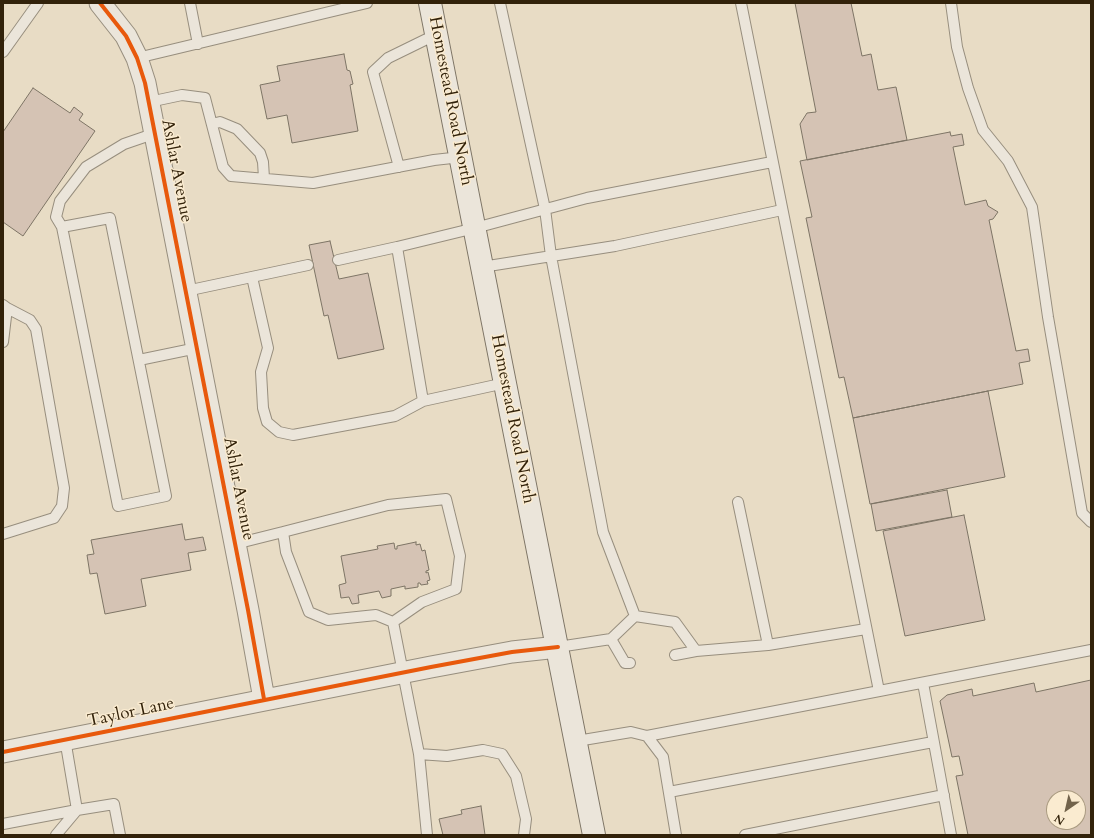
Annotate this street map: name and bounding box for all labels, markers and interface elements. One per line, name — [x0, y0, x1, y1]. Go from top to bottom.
street label: Homestead Road North — [424, 15, 476, 187]
street label: Ashlar Avenue — [156, 118, 196, 224]
street label: Homestead Road North — [486, 333, 538, 505]
street label: Ashlar Avenue — [218, 436, 258, 542]
street label: Taylor Lane — [86, 694, 176, 732]
north arrow — [1046, 790, 1086, 830]
text: N — [1051, 811, 1068, 828]

